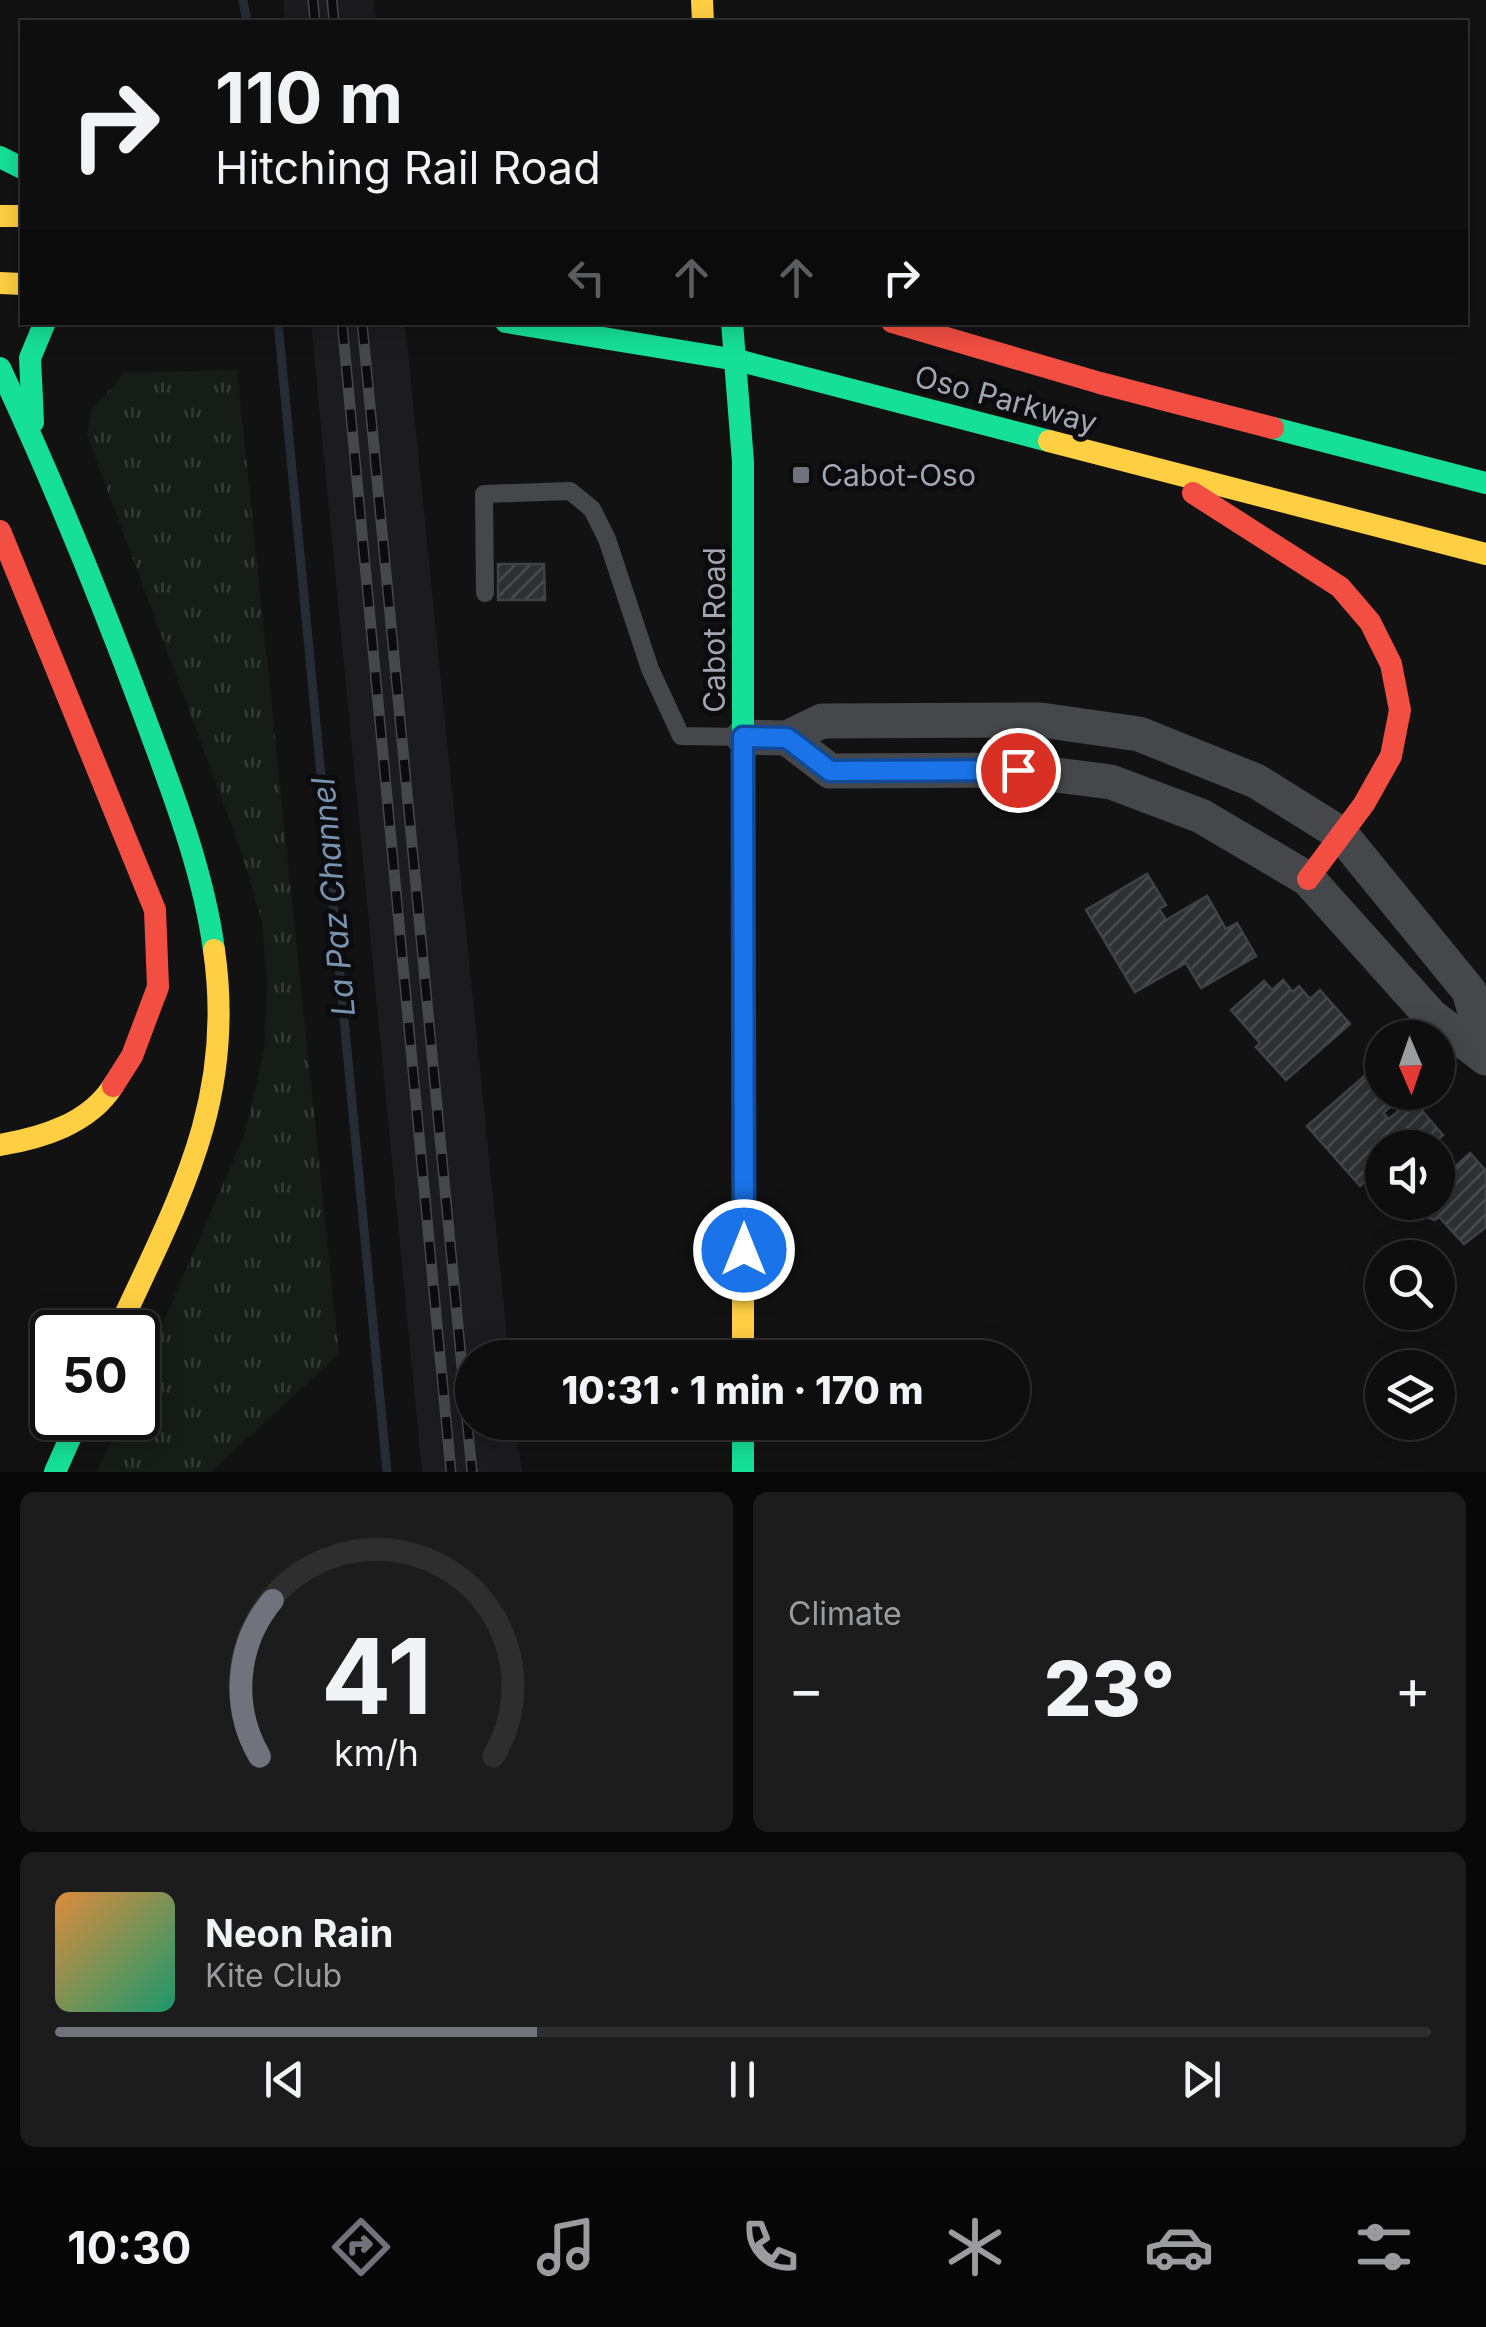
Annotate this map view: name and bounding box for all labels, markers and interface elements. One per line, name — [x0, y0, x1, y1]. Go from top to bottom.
text: 110 m — [215, 55, 403, 140]
icon: right — [50, 60, 180, 190]
text: Hitching Rail Road — [215, 140, 601, 195]
icon: left — [559, 250, 614, 305]
icon: ahead — [664, 250, 719, 305]
icon: ahead — [769, 250, 824, 305]
icon: right — [874, 250, 929, 305]
street label: Oso Parkway — [911, 357, 1101, 441]
place label: Cabot-Oso — [821, 457, 976, 493]
marker: Cabot-Oso — [790, 464, 812, 486]
street label: Cabot Road — [696, 547, 732, 713]
pin — [976, 728, 1061, 813]
icon: arrive — [991, 743, 1046, 798]
water label: La Paz Channel — [303, 776, 363, 1018]
north arrow — [1365, 1020, 1455, 1110]
map controls — [1365, 1020, 1455, 1440]
button: sound — [1365, 1130, 1455, 1220]
position arrow — [692, 1198, 796, 1302]
button: search — [1365, 1240, 1455, 1330]
speed limit sign: 50 — [30, 1310, 160, 1440]
button: layers — [1365, 1350, 1455, 1440]
text: 10:31 · 1 min · 170 m — [562, 1367, 923, 1413]
text: Climate — [788, 1594, 902, 1633]
text: 41 — [321, 1613, 432, 1739]
text: 23° — [1044, 1643, 1175, 1734]
text: − — [788, 1656, 824, 1722]
text: + — [1395, 1656, 1431, 1722]
text: km/h — [334, 1731, 419, 1775]
text: Neon Rain — [205, 1910, 393, 1956]
text: Kite Club — [205, 1956, 342, 1995]
icon: previous — [257, 2052, 312, 2107]
icon: pause — [715, 2052, 770, 2107]
icon: next — [1174, 2052, 1229, 2107]
icon: directions — [326, 2212, 396, 2282]
icon: music — [531, 2212, 601, 2282]
icon: phone — [735, 2212, 805, 2282]
icon: climate — [940, 2212, 1010, 2282]
icon: car — [1144, 2212, 1214, 2282]
icon: filters — [1349, 2212, 1419, 2282]
text: 10:30 — [67, 2220, 191, 2275]

